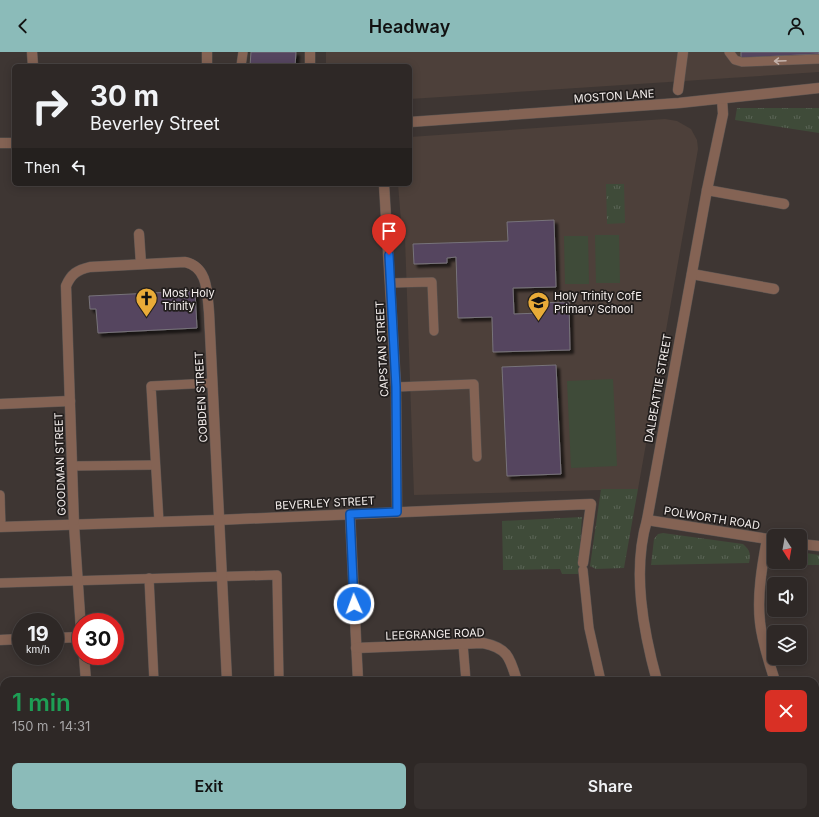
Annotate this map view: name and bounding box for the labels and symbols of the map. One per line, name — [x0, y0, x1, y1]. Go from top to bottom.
one-way arrow — [774, 57, 787, 64]
street label: MOSTON LANE — [573, 86, 655, 106]
pin — [372, 214, 406, 255]
church icon: Most Holy Trinity — [134, 286, 160, 319]
place label: Most Holy Trinity — [162, 286, 215, 313]
school or university icon: Holy Trinity CofE Primary School — [525, 289, 551, 322]
place label: Holy Trinity CofE Primary School — [554, 289, 642, 316]
street label: CAPSTAN STREET — [372, 301, 392, 397]
street label: DALBEATTIE STREET — [642, 332, 674, 444]
street label: COBDEN STREET — [192, 351, 210, 443]
street label: GOODMAN STREET — [51, 412, 69, 516]
street label: BEVERLEY STREET — [275, 493, 375, 513]
street label: POLWORTH ROAD — [663, 503, 761, 533]
north arrow — [767, 529, 807, 569]
position arrow — [333, 583, 375, 625]
speed limit sign: 30 — [72, 613, 124, 665]
street label: LEEGRANGE ROAD — [385, 625, 485, 643]

